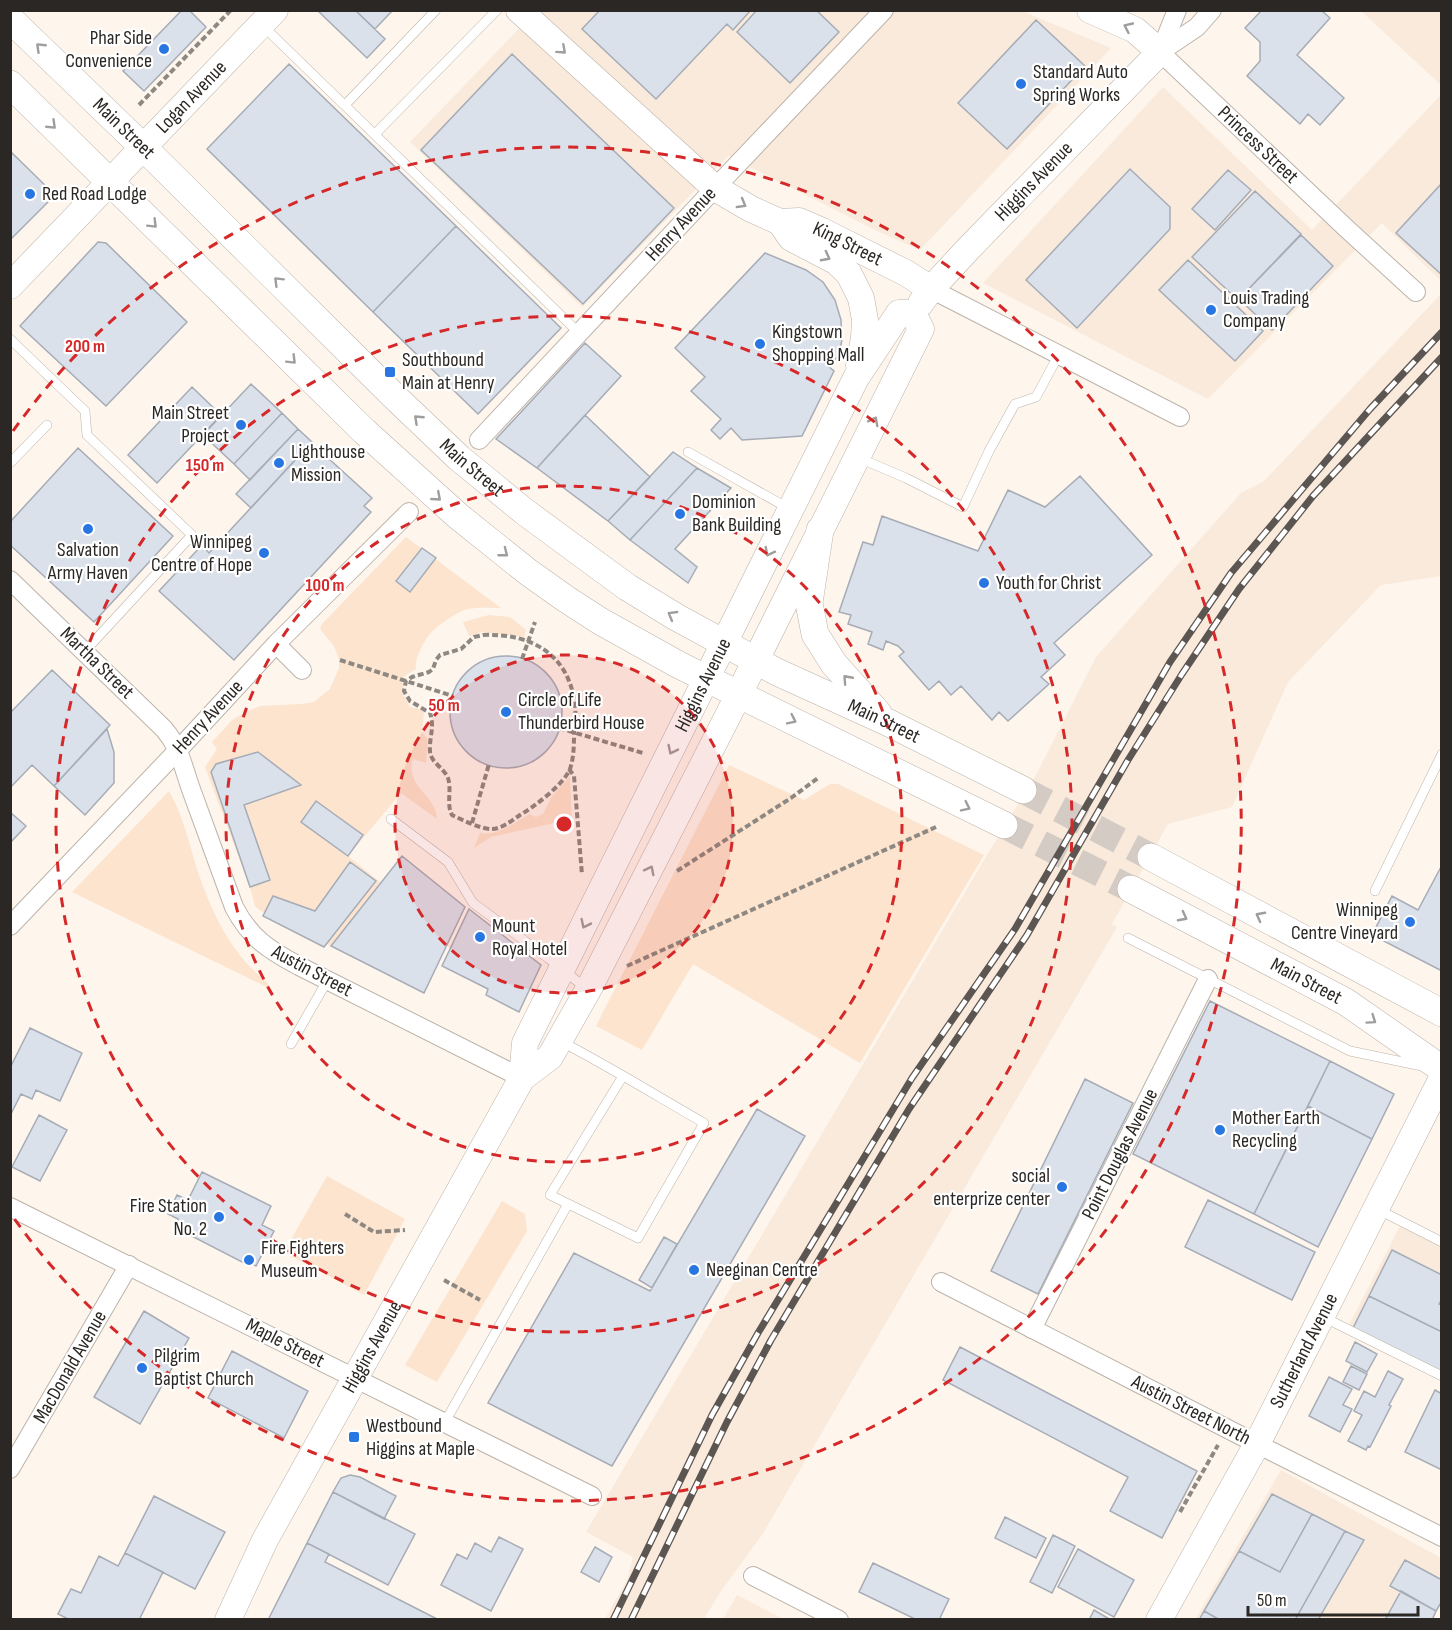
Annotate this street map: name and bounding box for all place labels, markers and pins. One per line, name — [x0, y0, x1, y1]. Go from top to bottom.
place label: Phar Side Convenience — [65, 26, 152, 73]
marker: Phar Side Convenience — [157, 42, 171, 56]
place label: Standard Auto Spring Works — [1033, 60, 1128, 107]
marker: Standard Auto Spring Works — [1014, 77, 1028, 91]
place label: Red Road Lodge — [42, 182, 147, 206]
marker: Red Road Lodge — [23, 187, 37, 201]
place label: Louis Trading Company — [1223, 286, 1309, 333]
marker: Louis Trading Company — [1204, 303, 1218, 317]
place label: Kingstown Shopping Mall — [772, 320, 864, 367]
marker: Kingstown Shopping Mall — [753, 337, 767, 351]
place label: Southbound Main at Henry — [402, 348, 495, 395]
marker: Southbound Main at Henry — [383, 365, 397, 379]
place label: Main Street Project — [152, 401, 229, 448]
marker: Main Street Project — [234, 418, 248, 432]
place label: Lighthouse Mission — [291, 440, 365, 487]
marker: Lighthouse Mission — [272, 456, 286, 470]
place label: Dominion Bank Building — [692, 490, 781, 537]
marker: Dominion Bank Building — [673, 507, 687, 521]
marker: Salvation Army Haven — [81, 522, 95, 536]
place label: Winnipeg Centre of Hope — [151, 530, 252, 577]
place label: Salvation Army Haven — [47, 538, 128, 585]
marker: Winnipeg Centre of Hope — [257, 546, 271, 560]
place label: Youth for Christ — [996, 571, 1101, 595]
marker: Youth for Christ — [977, 576, 991, 590]
place label: Circle of Life Thunderbird House — [518, 688, 645, 735]
marker: Circle of Life Thunderbird House — [499, 705, 513, 719]
centre of rings — [554, 814, 574, 834]
place label: Winnipeg Centre Vineyard — [1291, 898, 1398, 945]
place label: Mount Royal Hotel — [492, 914, 567, 961]
marker: Winnipeg Centre Vineyard — [1403, 915, 1417, 929]
marker: Mount Royal Hotel — [473, 930, 487, 944]
place label: Mother Earth Recycling — [1232, 1106, 1320, 1153]
marker: Mother Earth Recycling — [1213, 1123, 1227, 1137]
place label: social enterprize center — [933, 1164, 1050, 1211]
marker: social enterprize center — [1055, 1180, 1069, 1194]
place label: Fire Station No. 2 — [130, 1194, 207, 1241]
marker: Fire Station No. 2 — [212, 1210, 226, 1224]
place label: Fire Fighters Museum — [261, 1236, 344, 1283]
marker: Fire Fighters Museum — [242, 1253, 256, 1267]
place label: Neeginan Centre — [706, 1258, 818, 1282]
marker: Neeginan Centre — [687, 1263, 701, 1277]
place label: Pilgrim Baptist Church — [154, 1344, 254, 1391]
marker: Pilgrim Baptist Church — [135, 1361, 149, 1375]
place label: Westbound Higgins at Maple — [366, 1414, 475, 1461]
marker: Westbound Higgins at Maple — [347, 1430, 361, 1444]

